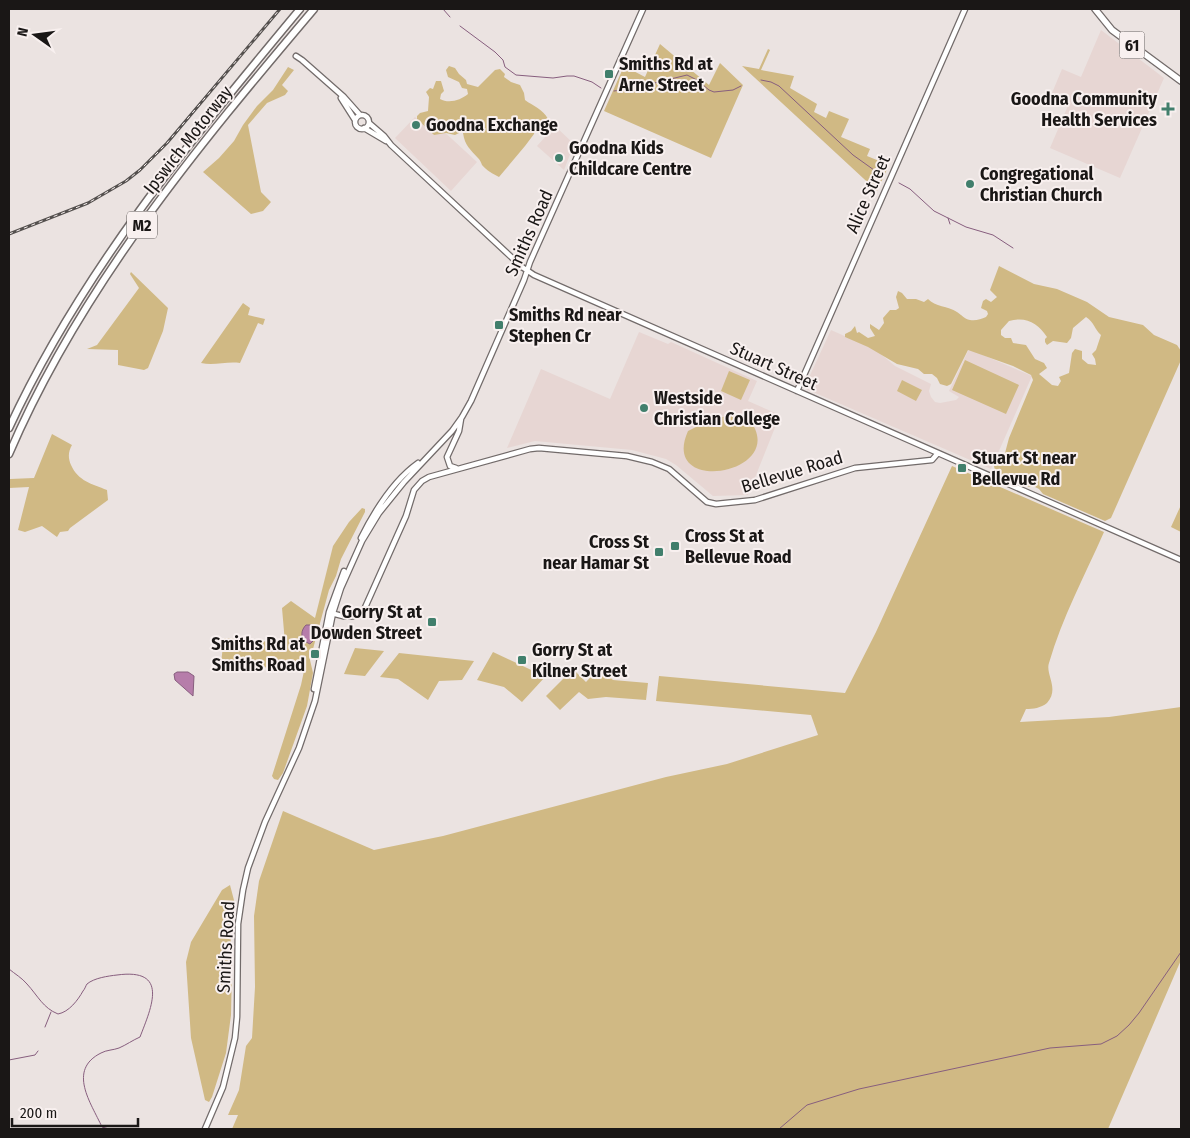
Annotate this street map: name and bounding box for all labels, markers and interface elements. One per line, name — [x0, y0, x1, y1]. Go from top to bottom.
north arrow — [10, 10, 60, 60]
text: N — [14, 26, 32, 38]
road number: 61 — [1120, 32, 1144, 58]
place label: Smiths Rd at Arne Street — [618, 53, 713, 96]
marker: Smiths Rd at Arne Street — [603, 68, 615, 80]
street label: Ipswich Motorway — [139, 81, 237, 199]
place label: Goodna Community Health Services — [1011, 88, 1157, 131]
marker: Goodna Community Health Services — [1161, 102, 1175, 116]
place label: Goodna Exchange — [426, 114, 558, 136]
marker: Goodna Exchange — [410, 119, 422, 131]
place label: Goodna Kids Childcare Centre — [569, 137, 692, 180]
street label: Alice Street — [841, 151, 895, 237]
marker: Goodna Kids Childcare Centre — [553, 152, 565, 164]
place label: Congregational Christian Church — [980, 163, 1102, 206]
marker: Congregational Christian Church — [964, 178, 976, 190]
street label: Smiths Road — [500, 187, 558, 279]
road number: M2 — [127, 212, 157, 238]
place label: Smiths Rd near Stephen Cr — [509, 304, 622, 347]
marker: Smiths Rd near Stephen Cr — [493, 319, 505, 331]
street label: Stuart Street — [727, 337, 821, 395]
place label: Westside Christian College — [654, 387, 780, 430]
marker: Westside Christian College — [638, 402, 650, 414]
street label: Bellevue Road — [739, 446, 845, 498]
place label: Stuart St near Bellevue Rd — [972, 447, 1076, 490]
marker: Stuart St near Bellevue Rd — [956, 462, 968, 474]
place label: Cross St at Bellevue Road — [685, 525, 792, 568]
place label: Cross St near Hamar St — [543, 531, 650, 574]
marker: Cross St at Bellevue Road — [669, 540, 681, 552]
marker: Cross St near Hamar St — [653, 546, 665, 558]
place label: Gorry St at Dowden Street — [311, 601, 423, 644]
marker: Gorry St at Dowden Street — [426, 616, 438, 628]
place label: Smiths Rd at Smiths Road — [211, 633, 306, 676]
place label: Gorry St at Kilner Street — [532, 639, 628, 682]
marker: Smiths Rd at Smiths Road — [309, 648, 321, 660]
marker: Gorry St at Kilner Street — [516, 654, 528, 666]
street label: Smiths Road — [213, 901, 239, 993]
scale bar — [12, 1096, 139, 1128]
text: 200 m — [20, 1104, 57, 1122]

